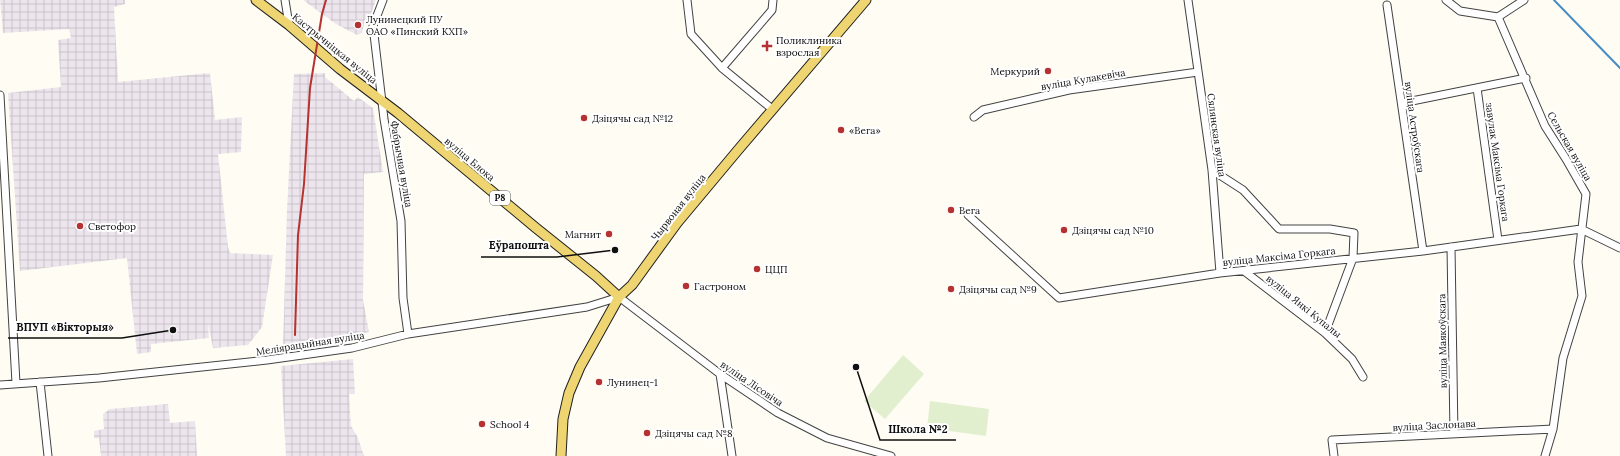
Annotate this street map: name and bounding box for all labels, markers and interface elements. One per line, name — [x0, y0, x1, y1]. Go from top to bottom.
street label: Кастрычніцкая вуліца — [290, 10, 380, 87]
place label: Лунинецкий ПУ ОАО «Пинский КХП» — [366, 13, 468, 38]
marker: Лунинецкий ПУ ОАО «Пинский КХП» — [353, 20, 363, 30]
place label: Поликлиника взрослая — [776, 34, 842, 59]
marker: Поликлиника взрослая — [761, 40, 773, 52]
place label: Меркурий — [990, 65, 1040, 78]
street label: вуліца Кулакевіча — [1040, 66, 1126, 93]
marker: Меркурий — [1043, 66, 1053, 76]
street label: вуліца Астроўскага — [1402, 81, 1427, 174]
street label: Сялянская вуліца — [1204, 92, 1229, 178]
street label: завулак Максіма Горкага — [1483, 102, 1512, 222]
street label: Сельская вуліца — [1544, 109, 1595, 183]
place label: Дзіцячы сад №12 — [592, 112, 673, 125]
marker: Дзіцячы сад №12 — [579, 113, 589, 123]
street label: Фабрычная вуліца — [387, 120, 416, 208]
place label: «Вега» — [849, 124, 881, 137]
marker: «Вега» — [836, 125, 846, 135]
street label: вуліца Блока — [442, 135, 497, 184]
street label: Чырвоная вуліца — [648, 171, 709, 243]
road number: Р8 — [490, 191, 510, 205]
place label: Вега — [959, 204, 980, 217]
marker: Вега — [946, 205, 956, 215]
place label: Светофор — [88, 220, 136, 233]
marker: Светофор — [75, 221, 85, 231]
place label: Дзіцячы сад №10 — [1072, 224, 1154, 237]
marker: Дзіцячы сад №10 — [1059, 225, 1069, 235]
place label: Магнит — [565, 228, 601, 241]
marker: Магнит — [604, 229, 614, 239]
callout: Еўрапошта — [481, 234, 557, 257]
text: Еўрапошта — [489, 238, 549, 252]
street label: вуліца Максіма Горкага — [1222, 244, 1336, 269]
place label: ЦЦП — [765, 263, 788, 276]
marker: ЦЦП — [752, 264, 762, 274]
street label: вуліца Янкі Купалы — [1263, 272, 1344, 341]
place label: Гастроном — [694, 280, 747, 293]
marker: Гастроном — [681, 281, 691, 291]
place label: Дзіцячы сад №9 — [959, 283, 1037, 296]
marker: Дзіцячы сад №9 — [946, 284, 956, 294]
street label: вуліца Маякоўскага — [1435, 294, 1450, 388]
callout: ВПУП «Вікторыя» — [8, 315, 122, 338]
text: ВПУП «Вікторыя» — [16, 320, 114, 334]
street label: Меліярацыйная вуліца — [255, 328, 365, 358]
street label: вуліца Лісовіча — [718, 358, 786, 409]
place label: Лунинец-1 — [607, 376, 658, 389]
marker: Лунинец-1 — [594, 377, 604, 387]
callout: Школа №2 — [880, 417, 956, 440]
street label: вуліца Заслонава — [1392, 417, 1476, 434]
place label: School 4 — [490, 418, 530, 431]
marker: School 4 — [477, 419, 487, 429]
text: Школа №2 — [888, 422, 948, 436]
place label: Дзіцячы сад №8 — [655, 427, 733, 440]
marker: Дзіцячы сад №8 — [642, 428, 652, 438]

